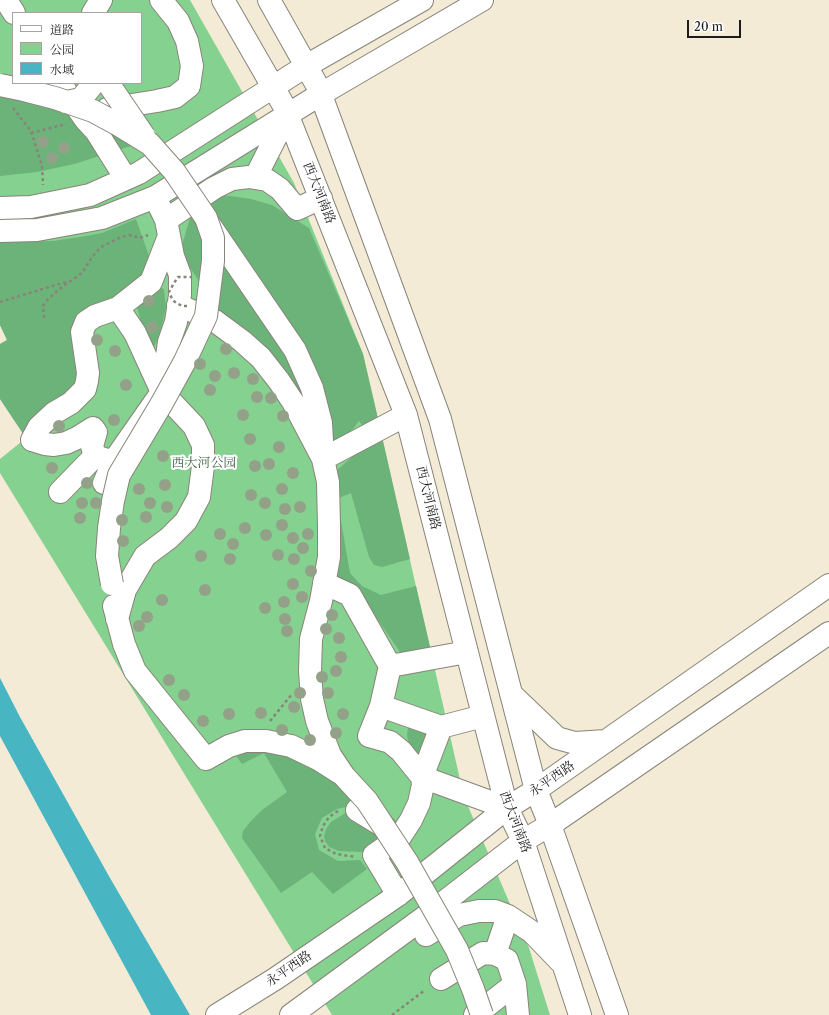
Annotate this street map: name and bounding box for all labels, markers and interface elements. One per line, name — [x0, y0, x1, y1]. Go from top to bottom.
legend — [12, 12, 142, 84]
scale bar — [689, 12, 743, 38]
text: 20 m — [694, 19, 723, 34]
text: 道路 — [50, 22, 74, 37]
text: 公园 — [50, 42, 74, 57]
text: 水域 — [50, 62, 74, 77]
street label: 西大河南路 — [300, 160, 338, 226]
park label: 西大河公园 — [172, 455, 236, 471]
street label: 西大河南路 — [413, 465, 443, 531]
street label: 永平西路 — [526, 758, 578, 800]
street label: 西大河南路 — [496, 789, 534, 855]
street label: 永平西路 — [263, 948, 315, 990]

